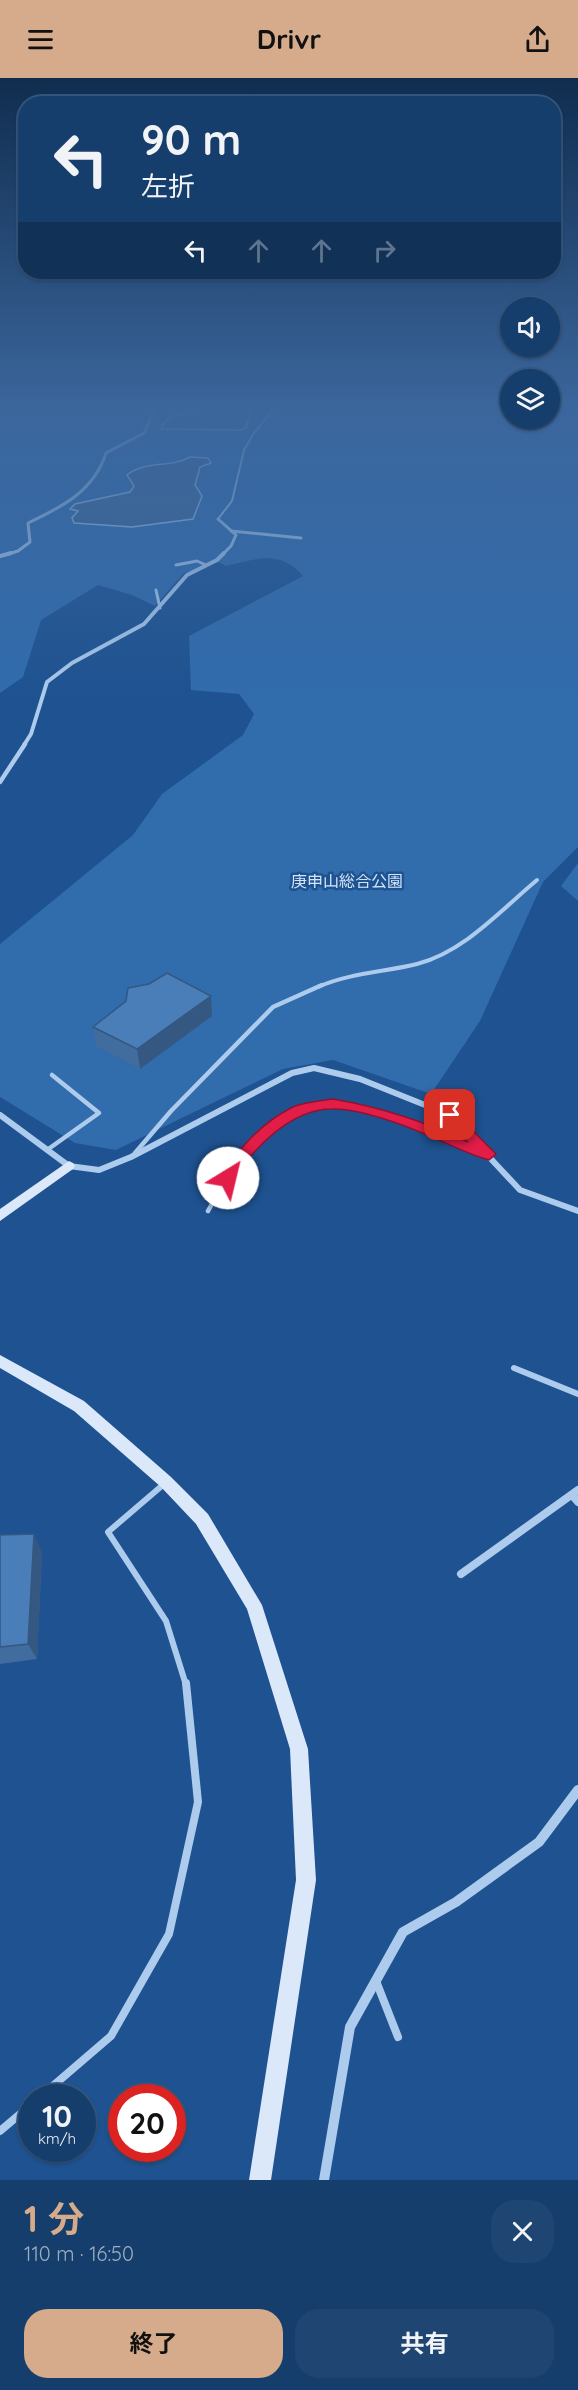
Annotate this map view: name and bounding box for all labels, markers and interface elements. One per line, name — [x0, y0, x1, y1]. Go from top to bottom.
text: Drivr — [257, 22, 321, 56]
icon: menu — [24, 23, 57, 56]
icon: share — [521, 23, 554, 56]
text: 90 m — [141, 113, 241, 166]
icon: left — [42, 120, 120, 198]
text: 左折 — [141, 169, 195, 203]
icon: left — [179, 234, 212, 267]
icon: ahead — [242, 234, 275, 267]
icon: ahead — [305, 234, 338, 267]
icon: right — [368, 234, 401, 267]
map controls — [500, 297, 560, 429]
button: sound — [500, 297, 560, 357]
button: layers — [500, 369, 560, 429]
park label: 庚申山総合公園 — [291, 871, 403, 891]
pin — [424, 1089, 475, 1140]
icon: arrive — [433, 1098, 466, 1131]
position arrow — [196, 1146, 260, 1210]
speed limit sign: 20 — [108, 2084, 186, 2162]
text: 10 — [42, 2097, 72, 2135]
text: km/h — [38, 2129, 76, 2148]
text: 1 分 — [24, 2196, 84, 2241]
button: close — [491, 2200, 554, 2263]
text: 110 m · 16:50 — [24, 2241, 134, 2266]
button: 終了 — [24, 2309, 283, 2378]
button: 共有 — [295, 2309, 554, 2378]

